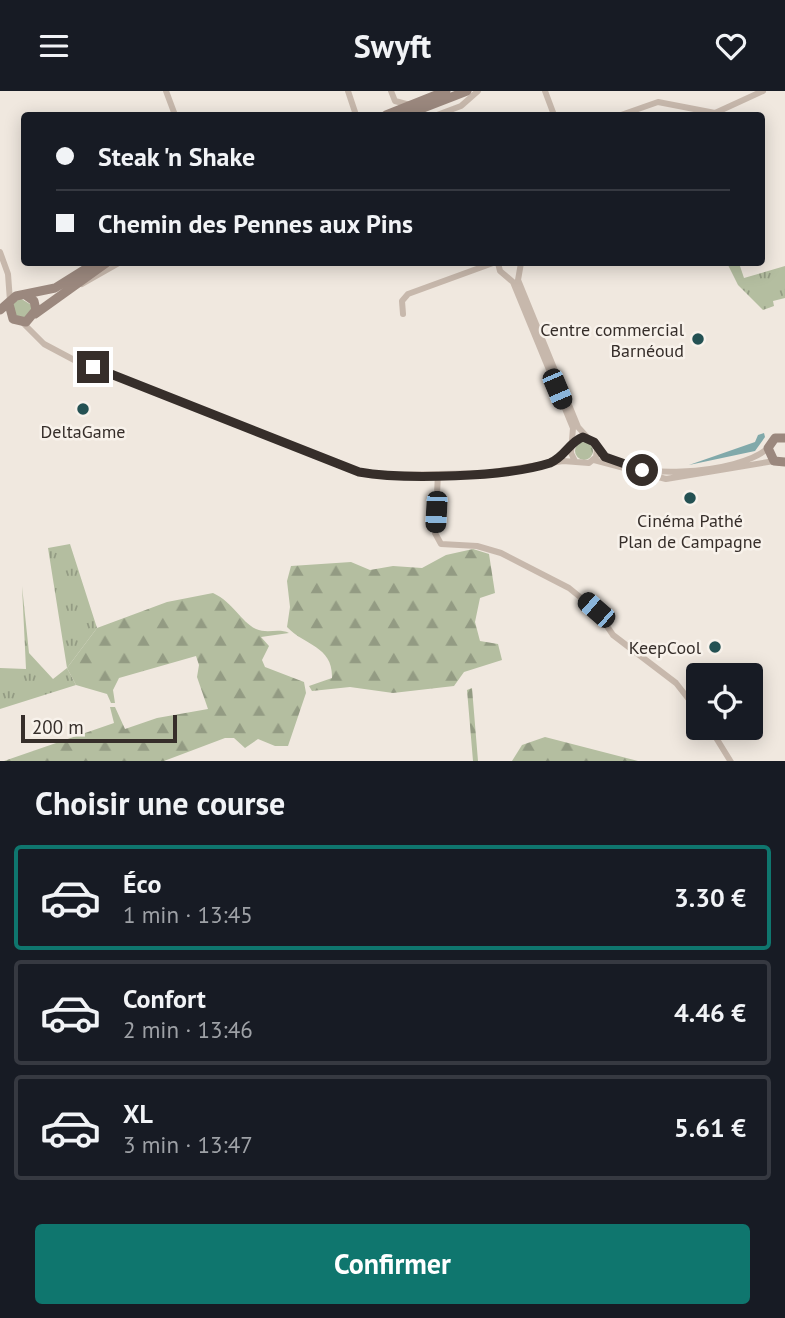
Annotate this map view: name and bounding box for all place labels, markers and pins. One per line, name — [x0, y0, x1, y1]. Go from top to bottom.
place label: Centre commercial Barnéoud — [540, 318, 685, 362]
marker: Centre commercial Barnéoud — [690, 331, 706, 347]
marker: DeltaGame — [75, 401, 91, 417]
place label: DeltaGame — [41, 420, 125, 443]
marker: Cinéma Pathé Plan de Campagne — [682, 490, 698, 506]
place label: Cinéma Pathé Plan de Campagne — [618, 509, 762, 553]
place label: KeepCool — [629, 636, 702, 659]
marker: KeepCool — [707, 639, 723, 655]

